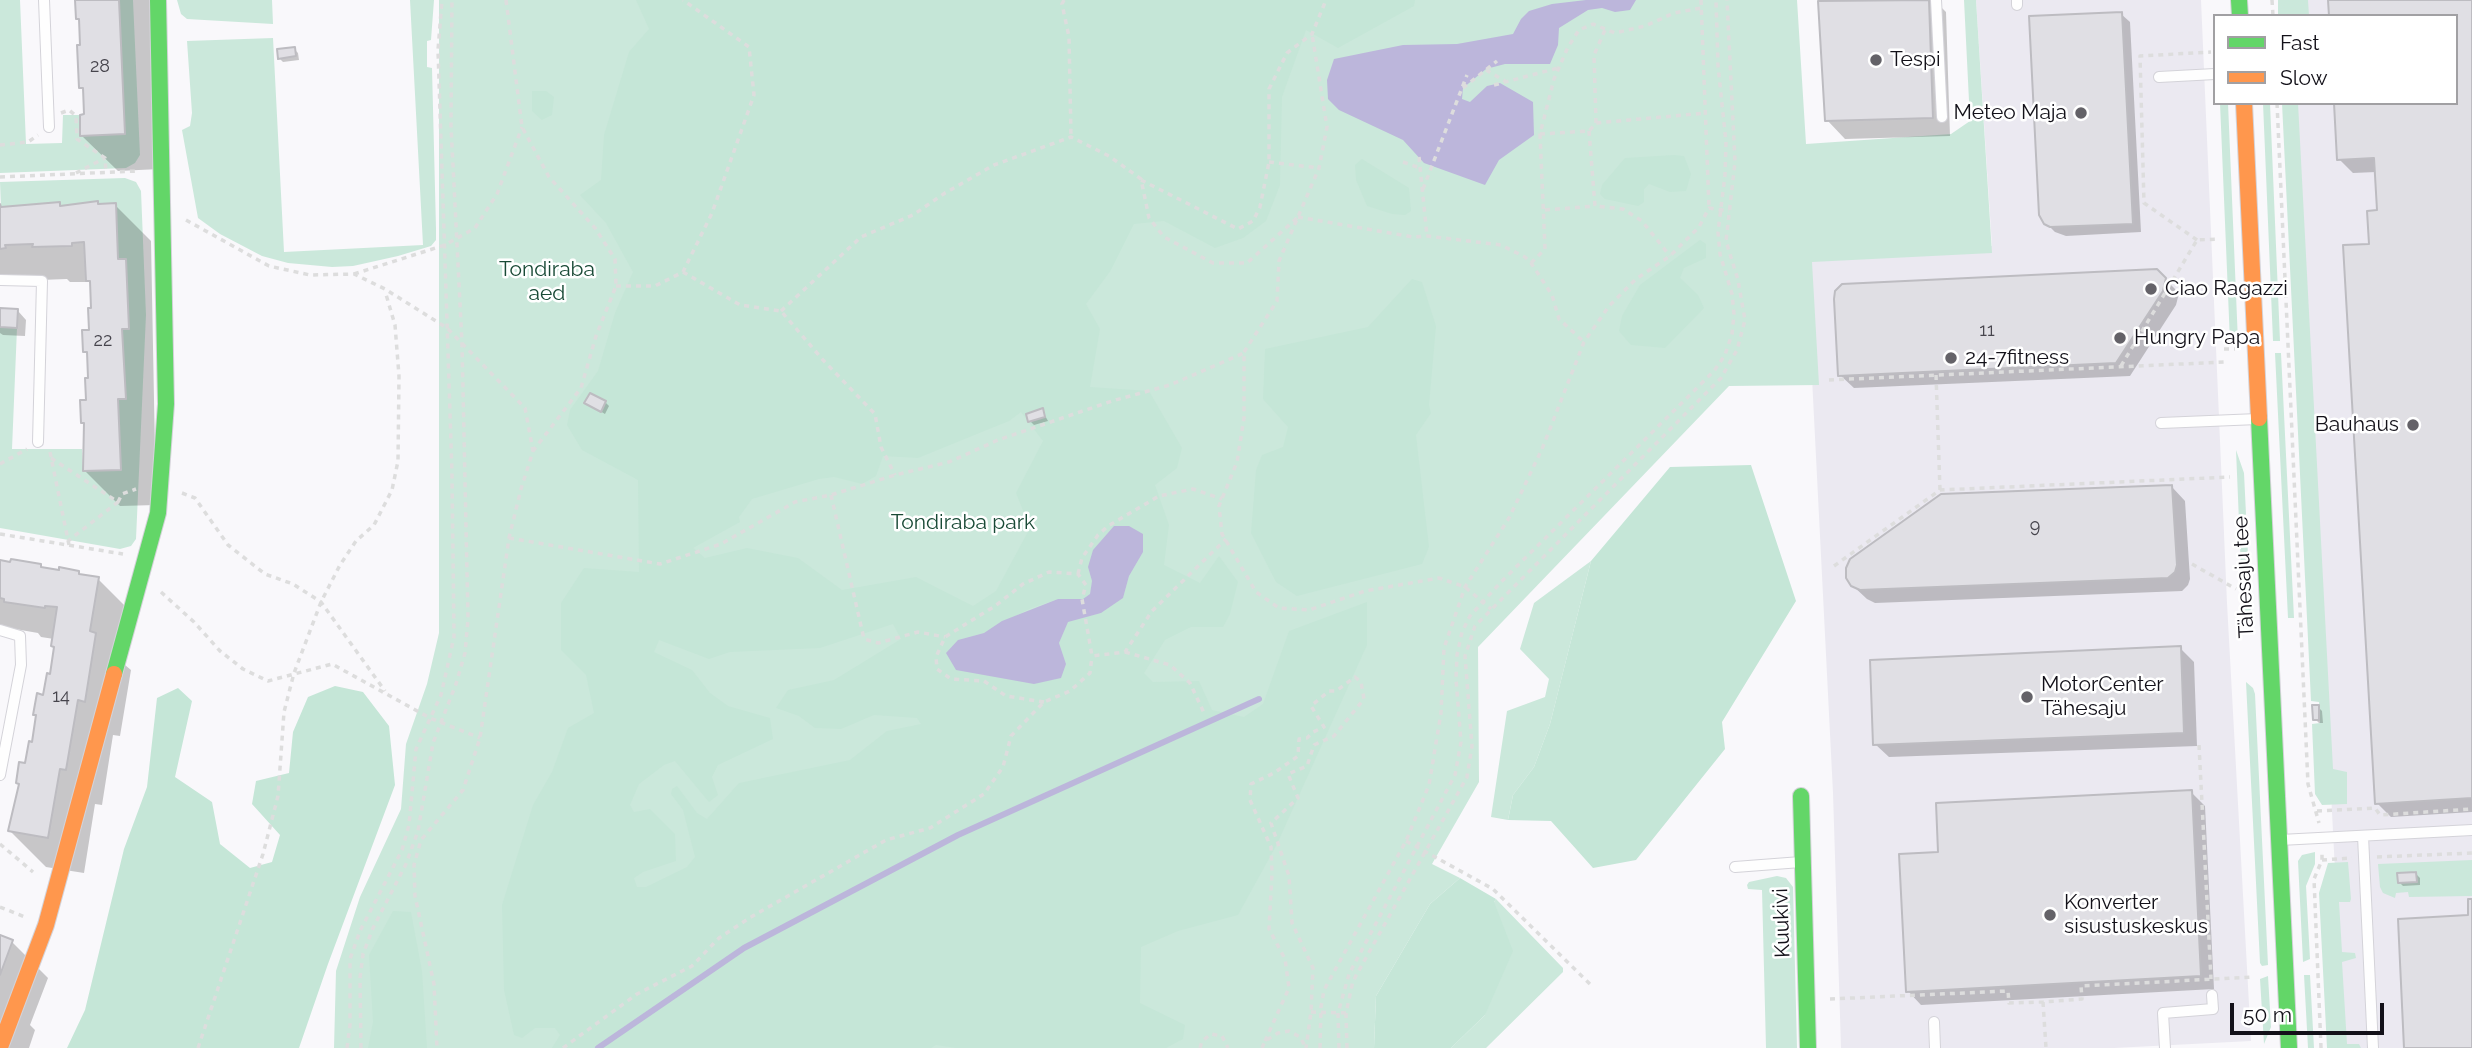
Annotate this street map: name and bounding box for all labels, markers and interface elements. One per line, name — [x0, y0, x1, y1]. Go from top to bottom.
legend — [2213, 14, 2458, 105]
text: Fast — [2280, 30, 2320, 55]
place label: Tespi — [1890, 47, 1940, 73]
marker: Tespi — [1868, 52, 1884, 68]
house number: 28 — [90, 56, 110, 78]
text: Slow — [2280, 65, 2328, 90]
place label: Meteo Maja — [1954, 100, 2067, 126]
marker: Meteo Maja — [2073, 105, 2089, 121]
park label: Tondiraba aed — [499, 257, 595, 307]
place label: Ciao Ragazzi — [2165, 276, 2288, 302]
marker: Ciao Ragazzi — [2143, 281, 2159, 297]
house number: 11 — [1979, 320, 1995, 342]
place label: Hungry Papa — [2134, 325, 2260, 351]
house number: 22 — [94, 330, 112, 352]
marker: Hungry Papa — [2112, 330, 2128, 346]
place label: 24-7fitness — [1965, 345, 2069, 371]
marker: 24-7fitness — [1943, 350, 1959, 366]
place label: Bauhaus — [2315, 412, 2399, 438]
marker: Bauhaus — [2405, 417, 2421, 433]
park label: Tondiraba park — [891, 510, 1035, 536]
street label: Tähesaju tee — [2228, 515, 2260, 639]
house number: 9 — [2030, 516, 2040, 538]
place label: MotorCenter Tähesaju — [2041, 672, 2164, 722]
house number: 14 — [52, 686, 70, 708]
marker: MotorCenter Tähesaju — [2019, 689, 2035, 705]
street label: Kuukivi — [1768, 888, 1796, 958]
place label: Konverter sisustuskeskus — [2064, 890, 2208, 940]
marker: Konverter sisustuskeskus — [2042, 907, 2058, 923]
scale bar — [2234, 988, 2388, 1032]
text: 50 m — [2243, 1002, 2292, 1027]

